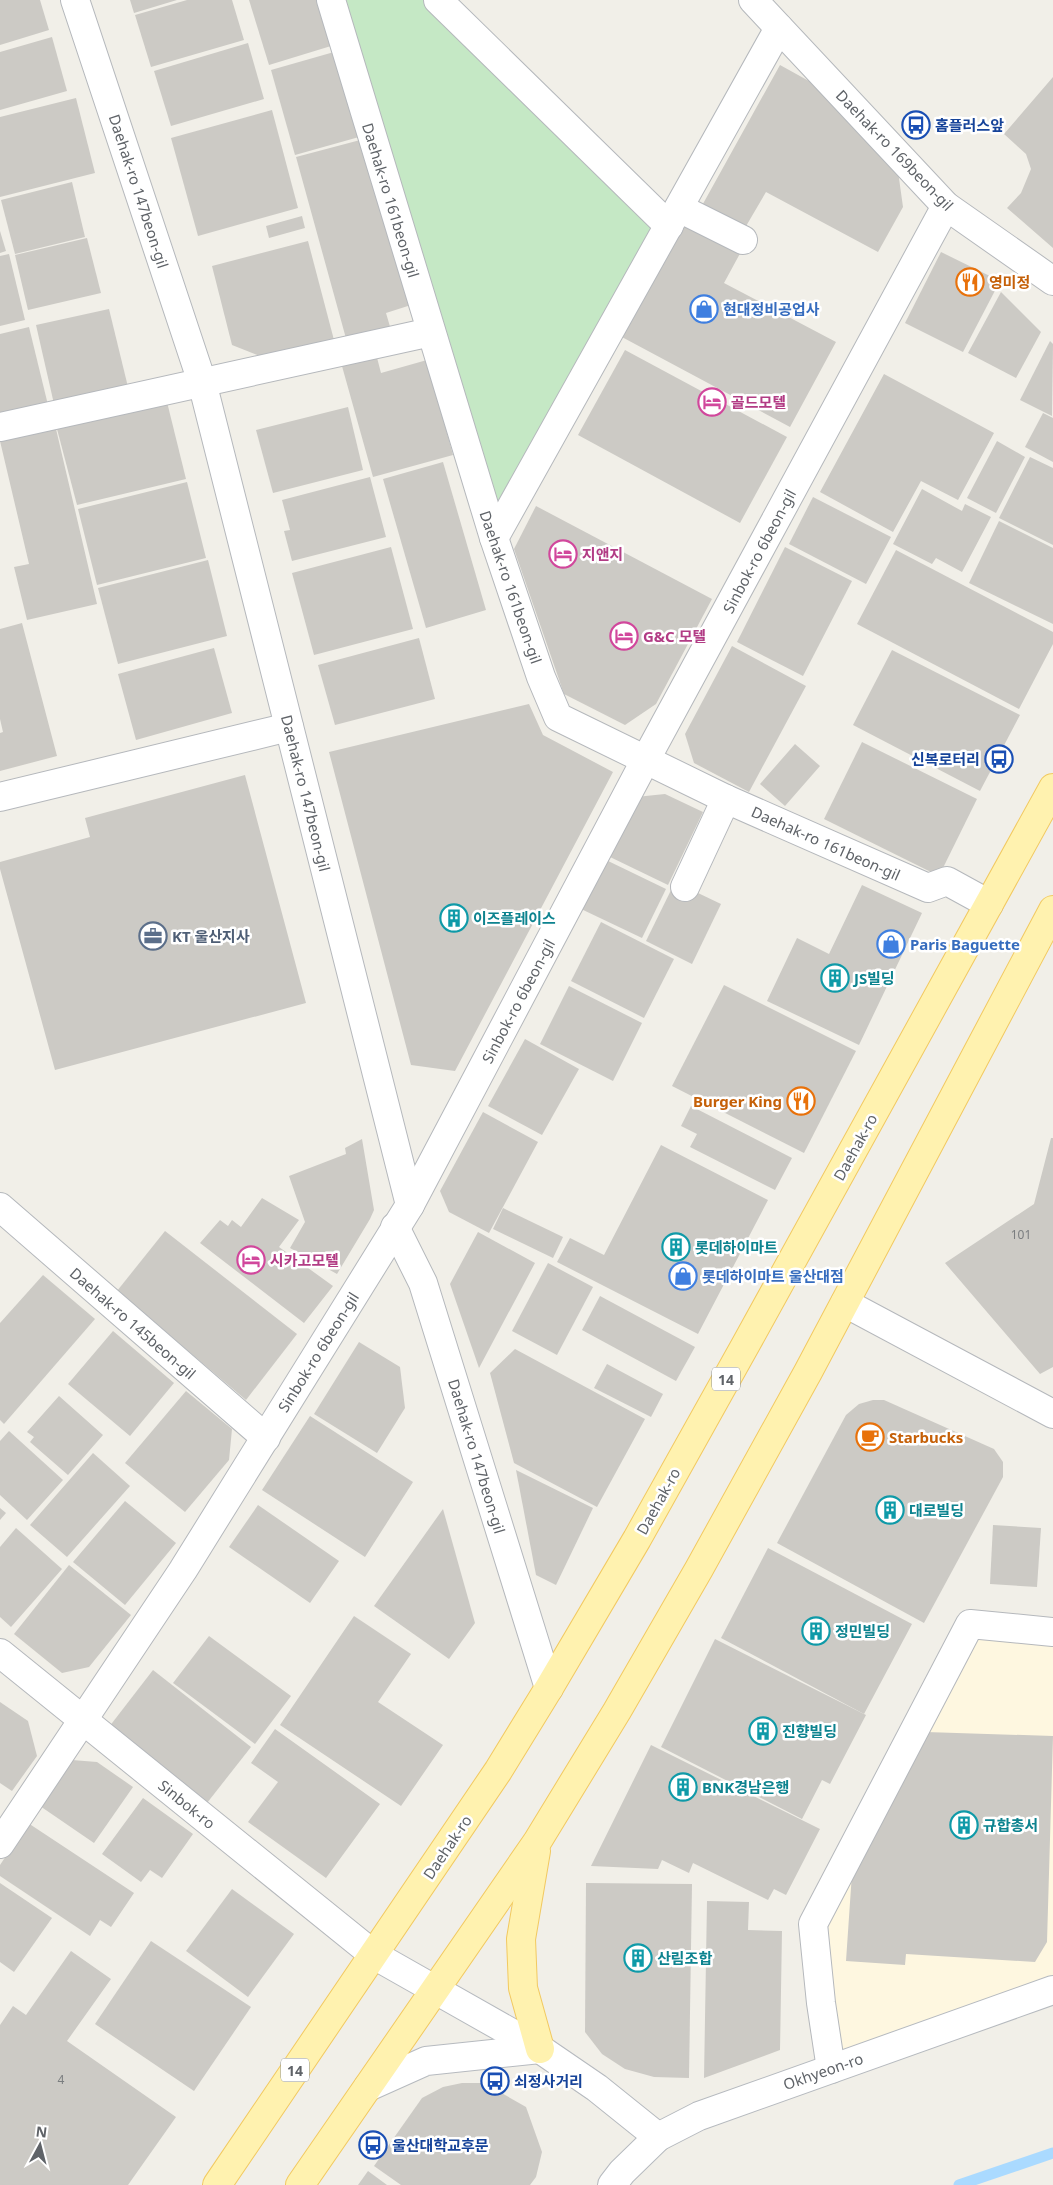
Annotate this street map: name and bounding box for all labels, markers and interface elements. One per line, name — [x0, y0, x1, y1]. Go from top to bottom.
street label: Daehak-ro 169beon-gil — [832, 85, 958, 215]
bus stop icon: 홈플러스앞 — [901, 110, 931, 140]
street label: Daehak-ro 147beon-gil — [105, 111, 173, 271]
place label: 홈플러스앞 — [935, 115, 1004, 135]
street label: Daehak-ro 161beon-gil — [358, 120, 424, 280]
restaurant icon: 영미정 — [955, 267, 985, 297]
place label: 영미정 — [989, 272, 1030, 292]
shop icon: 현대정비공업사 — [689, 294, 719, 324]
place label: 현대정비공업사 — [723, 299, 820, 319]
hotel icon: 골드모텔 — [697, 387, 727, 417]
place label: 골드모텔 — [731, 392, 786, 412]
street label: Sinbok-ro 6beon-gil — [718, 485, 800, 617]
street label: Daehak-ro 161beon-gil — [475, 508, 547, 666]
hotel icon: 지앤지 — [548, 539, 578, 569]
place label: 지앤지 — [582, 544, 623, 564]
hotel icon: G&C 모텔 — [609, 621, 639, 651]
place label: G&C 모텔 — [643, 626, 706, 646]
street label: Daehak-ro 147beon-gil — [277, 713, 335, 873]
bus stop icon: 신복로터리 — [984, 744, 1014, 774]
place label: 신복로터리 — [911, 749, 980, 769]
street label: Daehak-ro 161beon-gil — [748, 801, 904, 885]
building icon: 이즈플레이스 — [439, 903, 469, 933]
place label: 이즈플레이스 — [473, 908, 556, 928]
office icon: KT 울산지사 — [138, 921, 168, 951]
place label: KT 울산지사 — [172, 926, 250, 946]
shop icon: Paris Baguette — [876, 929, 906, 959]
place label: Paris Baguette — [910, 934, 1020, 954]
street label: Sinbok-ro 6beon-gil — [477, 935, 559, 1067]
building icon: JS빌딩 — [820, 963, 850, 993]
place label: JS빌딩 — [852, 968, 895, 988]
restaurant icon: Burger King — [786, 1086, 816, 1116]
place label: Burger King — [693, 1091, 782, 1111]
street label: Daehak-ro — [828, 1110, 882, 1184]
house number: 101 — [1011, 1226, 1031, 1243]
building icon: 롯데하이마트 — [661, 1232, 691, 1262]
place label: 롯데하이마트 — [695, 1237, 778, 1257]
hotel icon: 시카고모텔 — [236, 1245, 266, 1275]
place label: 시카고모텔 — [270, 1250, 339, 1270]
shop icon: 롯데하이마트 울산대점 — [668, 1261, 698, 1291]
street label: Daehak-ro 145beon-gil — [66, 1263, 200, 1383]
place label: 롯데하이마트 울산대점 — [702, 1266, 844, 1286]
street label: Sinbok-ro 6beon-gil — [273, 1288, 363, 1416]
road number: 14 — [712, 1368, 740, 1390]
street label: Daehak-ro 147beon-gil — [444, 1376, 510, 1536]
cafe icon: Starbucks — [855, 1422, 885, 1452]
place label: Starbucks — [889, 1427, 963, 1447]
street label: Daehak-ro — [631, 1464, 685, 1538]
building icon: 대로빌딩 — [875, 1495, 905, 1525]
place label: 대로빌딩 — [909, 1500, 964, 1520]
building icon: 정민빌딩 — [801, 1616, 831, 1646]
place label: 정민빌딩 — [835, 1621, 890, 1641]
building icon: 진향빌딩 — [748, 1716, 778, 1746]
place label: 진향빌딩 — [782, 1721, 837, 1741]
building icon: BNK경남은행 — [668, 1772, 698, 1802]
street label: Sinbok-ro — [154, 1775, 220, 1833]
place label: BNK경남은행 — [702, 1777, 789, 1797]
building icon: 규합총서 — [949, 1810, 979, 1840]
street label: Daehak-ro — [418, 1811, 476, 1883]
place label: 규합총서 — [983, 1815, 1038, 1835]
building icon: 산림조합 — [623, 1943, 653, 1973]
place label: 산림조합 — [657, 1948, 712, 1968]
street label: Okhyeon-ro — [780, 2048, 866, 2094]
road number: 14 — [281, 2058, 309, 2082]
bus stop icon: 쇠정사거리 — [480, 2066, 510, 2096]
house number: 4 — [58, 2071, 65, 2088]
place label: 쇠정사거리 — [514, 2071, 583, 2091]
north arrow — [15, 2120, 65, 2170]
text: N — [35, 2121, 48, 2142]
bus stop icon: 울산대학교후문 — [358, 2130, 388, 2160]
place label: 울산대학교후문 — [392, 2135, 489, 2155]

